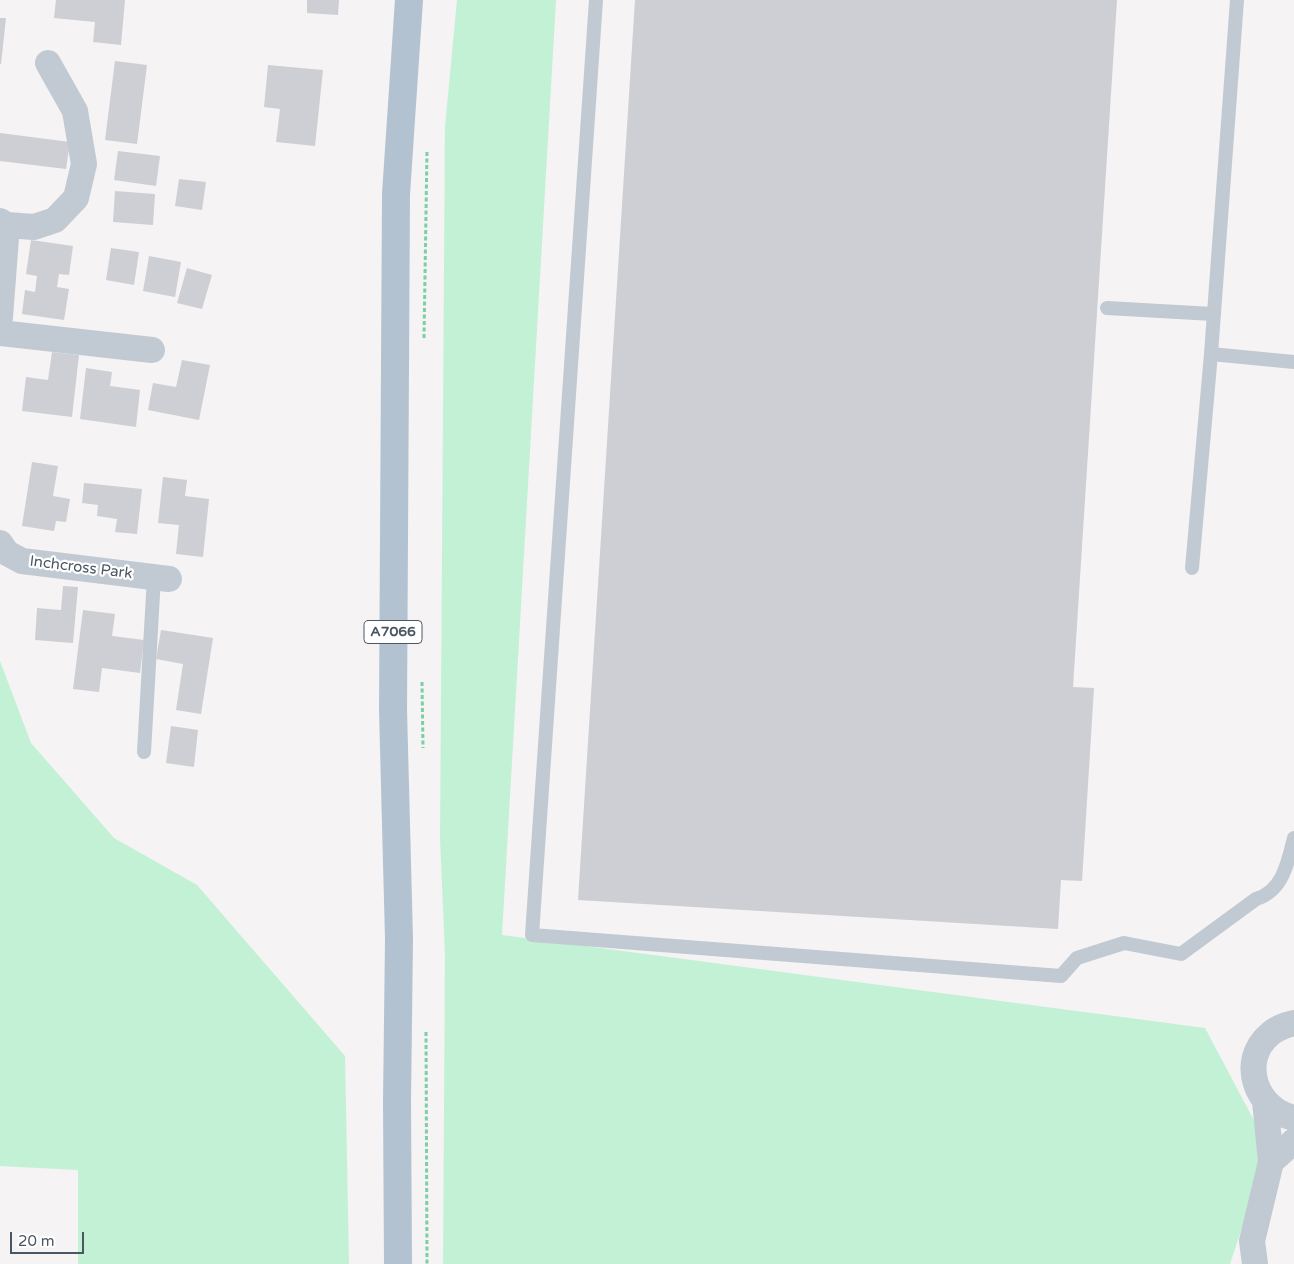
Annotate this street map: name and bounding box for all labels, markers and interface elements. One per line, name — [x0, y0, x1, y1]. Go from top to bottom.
street label: Inchcross Park — [29, 553, 133, 583]
road number: A7066 — [364, 620, 422, 644]
scale bar — [12, 1222, 86, 1254]
text: 20 m — [18, 1232, 55, 1250]

